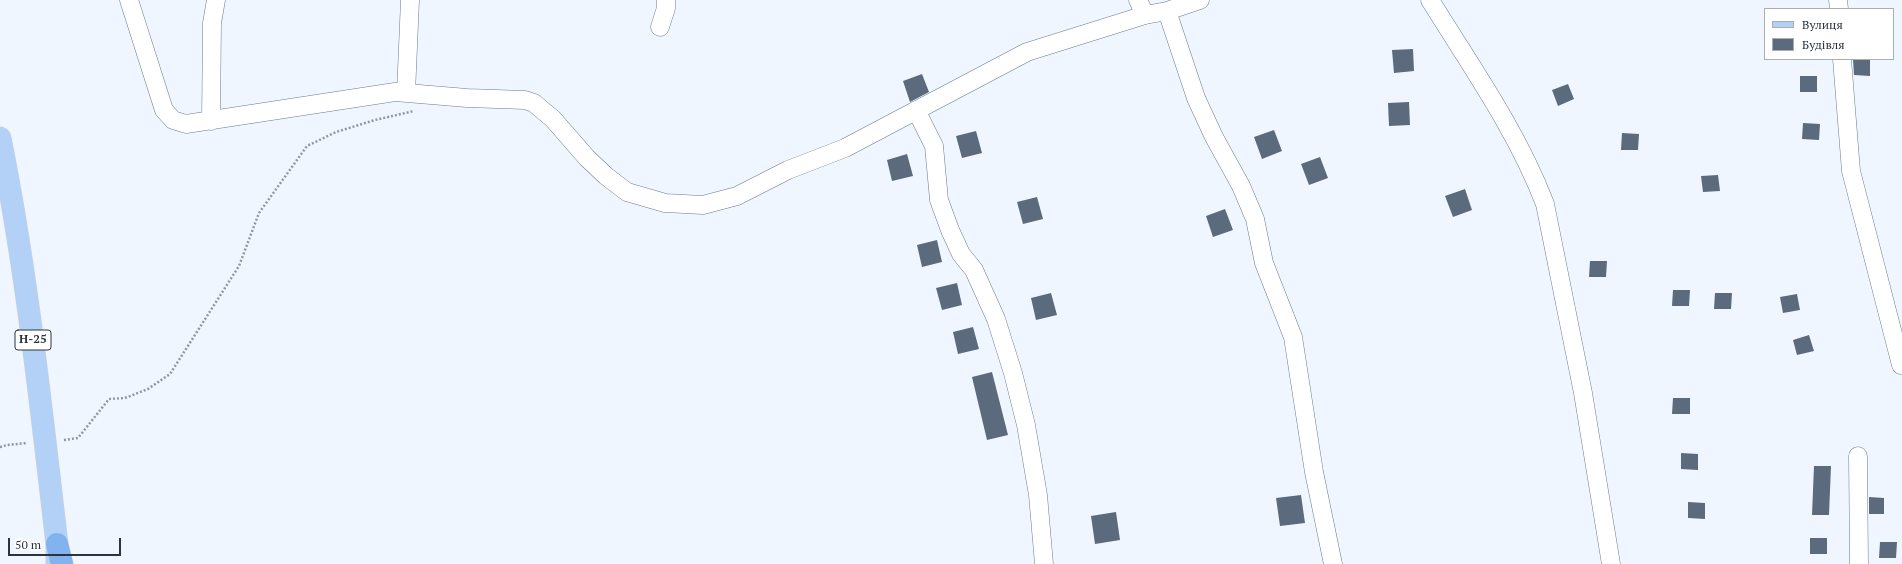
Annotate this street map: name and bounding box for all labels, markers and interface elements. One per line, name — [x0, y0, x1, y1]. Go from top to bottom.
legend — [1764, 8, 1894, 60]
text: Вулиця — [1802, 17, 1843, 32]
text: Будівля — [1802, 37, 1845, 52]
road number: Н-25 — [15, 330, 51, 350]
scale bar — [10, 530, 123, 556]
text: 50 m — [15, 537, 41, 552]

